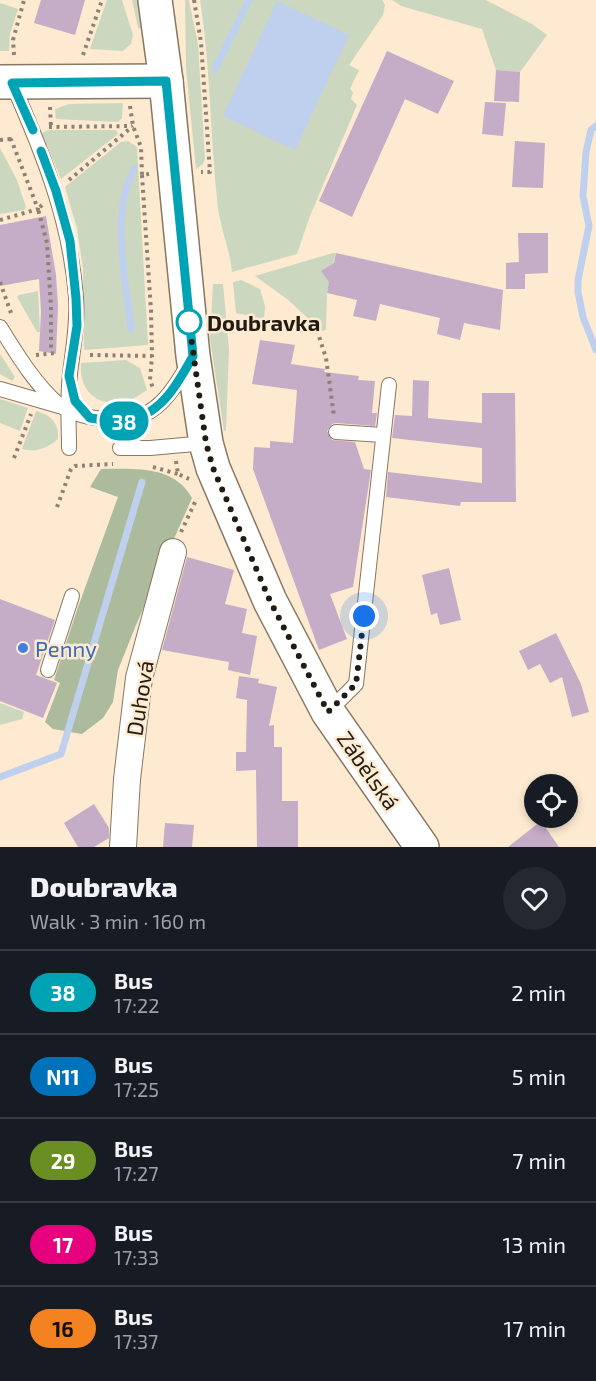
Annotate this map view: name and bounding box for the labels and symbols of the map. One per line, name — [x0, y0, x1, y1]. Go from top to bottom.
marker: Doubravka — [176, 309, 202, 335]
place label: Doubravka — [207, 309, 320, 335]
line badge: 38 — [97, 402, 151, 440]
your location — [349, 601, 379, 631]
place label: Penny — [35, 635, 97, 661]
marker: Penny — [16, 641, 30, 655]
street label: Duhová — [120, 658, 158, 738]
street label: Zábělská — [333, 726, 405, 814]

